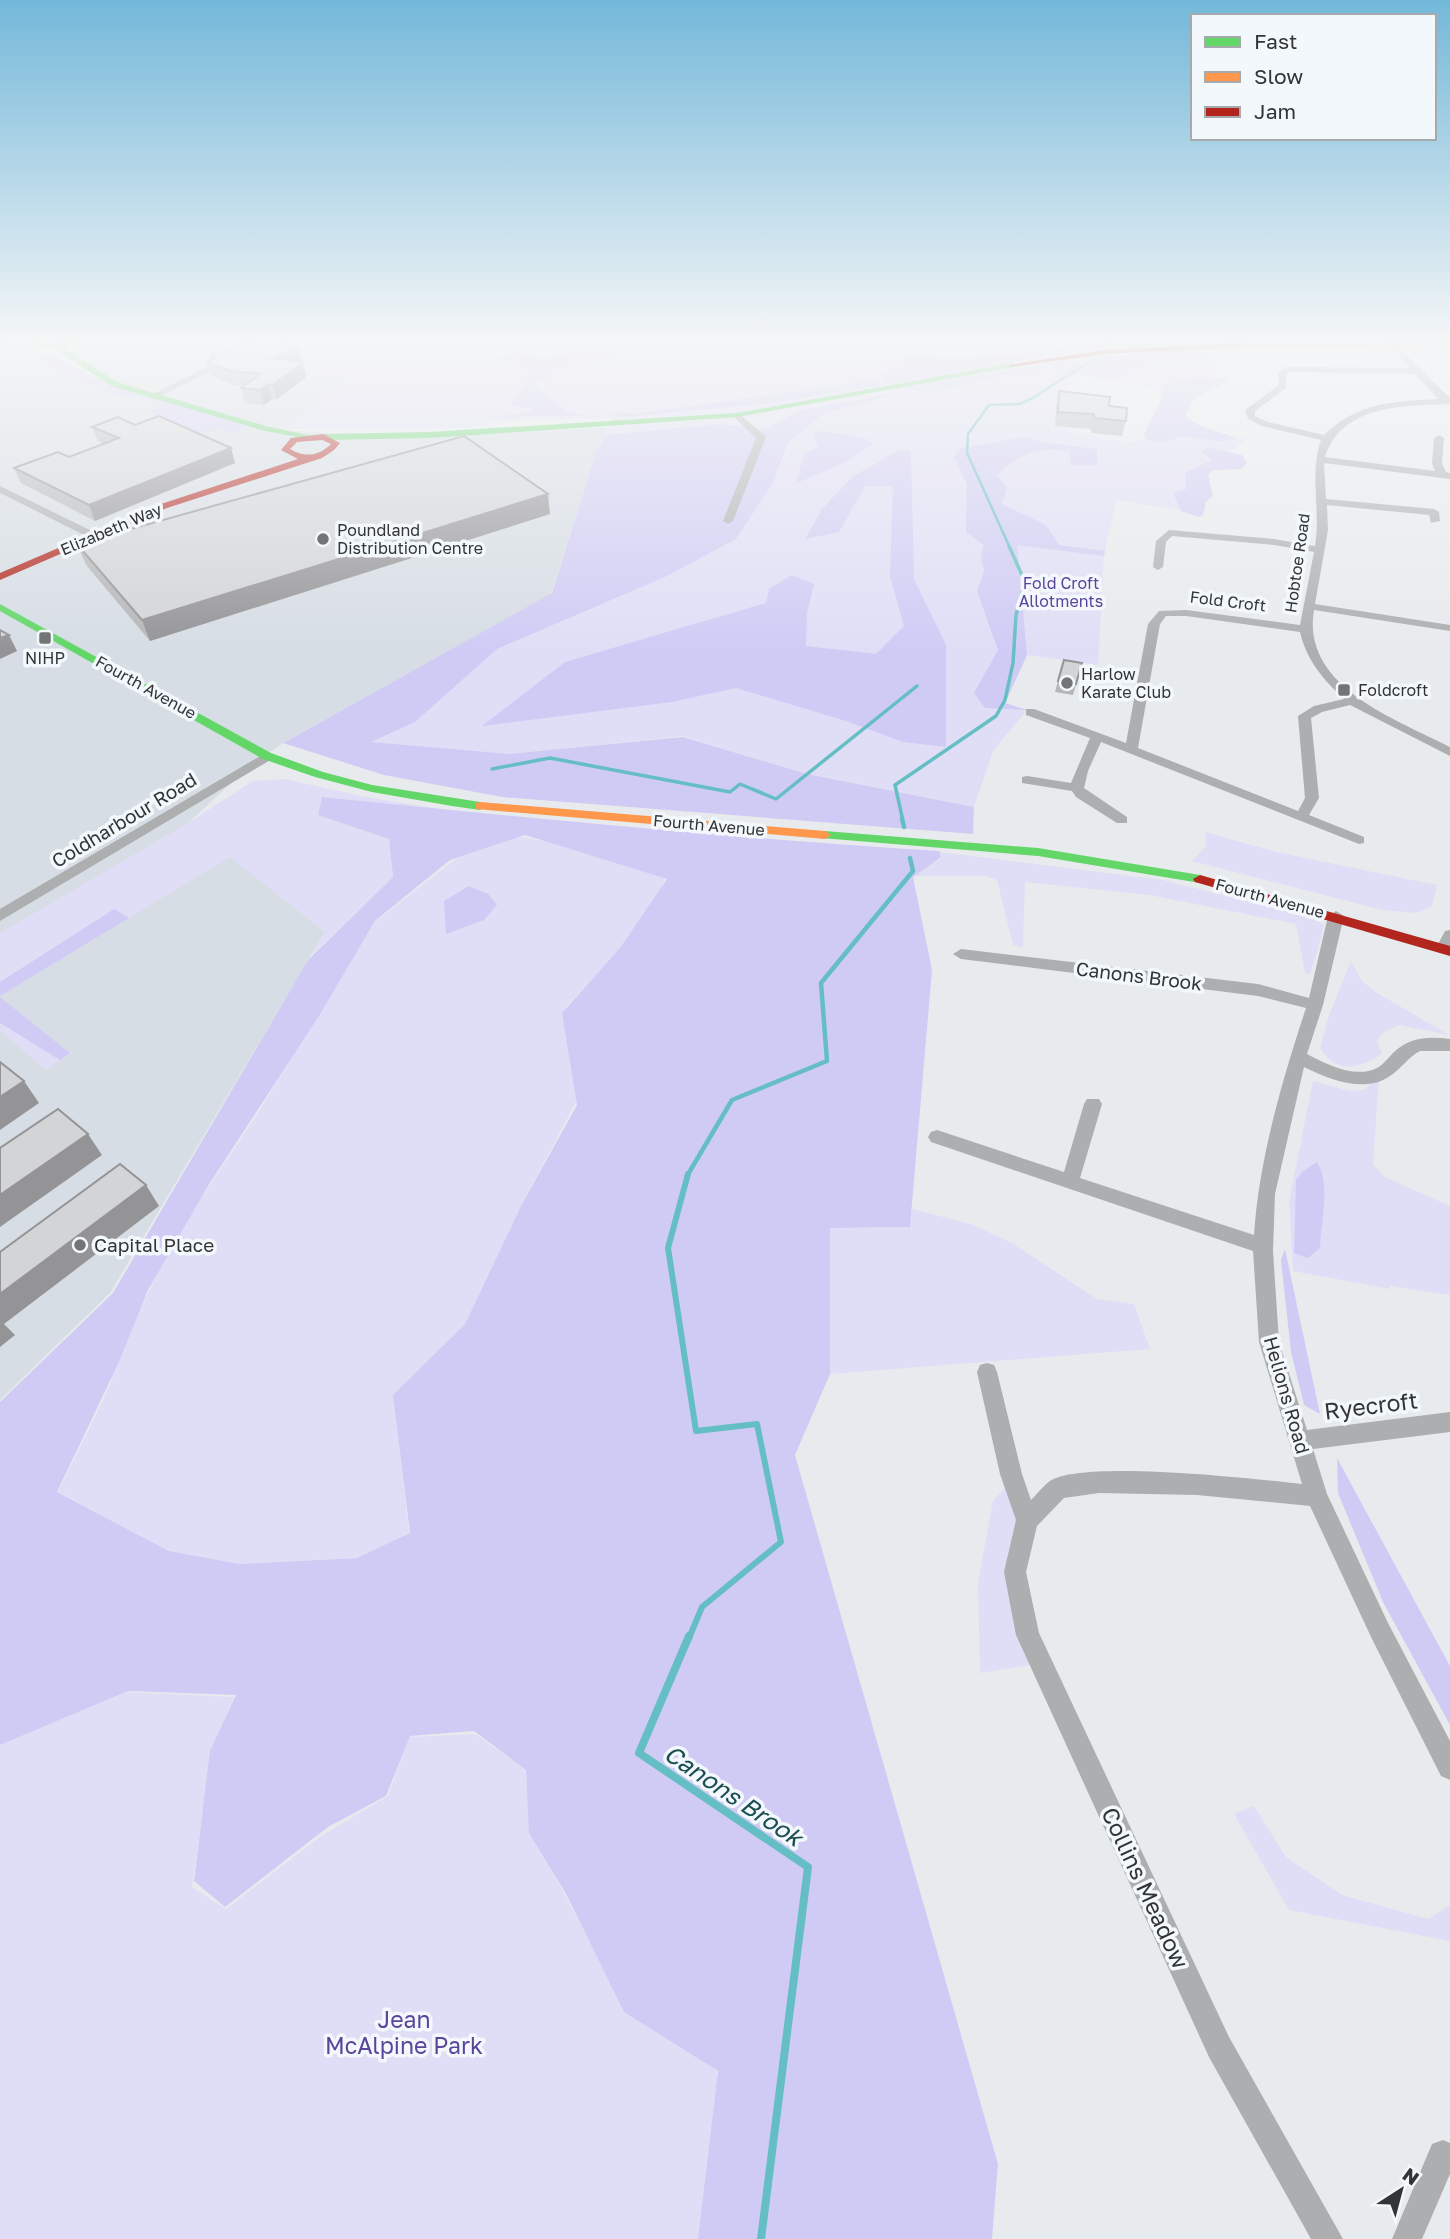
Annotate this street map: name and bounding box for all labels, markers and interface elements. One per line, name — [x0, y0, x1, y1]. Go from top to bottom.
legend — [1191, 14, 1436, 140]
text: Fast — [1254, 28, 1297, 54]
text: Slow — [1254, 63, 1303, 89]
text: Jam — [1254, 98, 1296, 124]
street label: Elizabeth Way — [57, 499, 165, 559]
street label: Hobtoe Road — [1280, 512, 1314, 614]
place label: Poundland Distribution Centre — [337, 520, 483, 558]
marker: Poundland Distribution Centre — [315, 531, 331, 547]
park label: Fold Croft Allotments — [1019, 573, 1103, 611]
street label: Fold Croft — [1189, 586, 1267, 616]
marker: NIHP — [37, 630, 53, 646]
place label: NIHP — [25, 648, 65, 668]
street label: Fourth Avenue — [92, 651, 200, 723]
place label: Harlow Karate Club — [1081, 664, 1171, 702]
marker: Harlow Karate Club — [1059, 675, 1075, 691]
place label: Foldcroft — [1358, 680, 1428, 700]
marker: Foldcroft — [1336, 682, 1352, 698]
street label: Coldharbour Road — [47, 767, 200, 872]
street label: Fourth Avenue — [652, 810, 766, 840]
street label: Fourth Avenue — [1213, 874, 1327, 922]
street label: Canons Brook — [1075, 956, 1204, 995]
place label: Capital Place — [94, 1233, 214, 1256]
marker: Capital Place — [72, 1237, 88, 1253]
street label: Helions Road — [1260, 1333, 1315, 1456]
street label: Ryecroft — [1322, 1385, 1419, 1425]
water label: Canons Brook — [659, 1738, 810, 1853]
street label: Collins Meadow — [1096, 1802, 1196, 1973]
park label: Jean McAlpine Park — [325, 2005, 483, 2059]
north arrow — [1366, 2155, 1436, 2225]
text: N — [1399, 2162, 1424, 2189]

